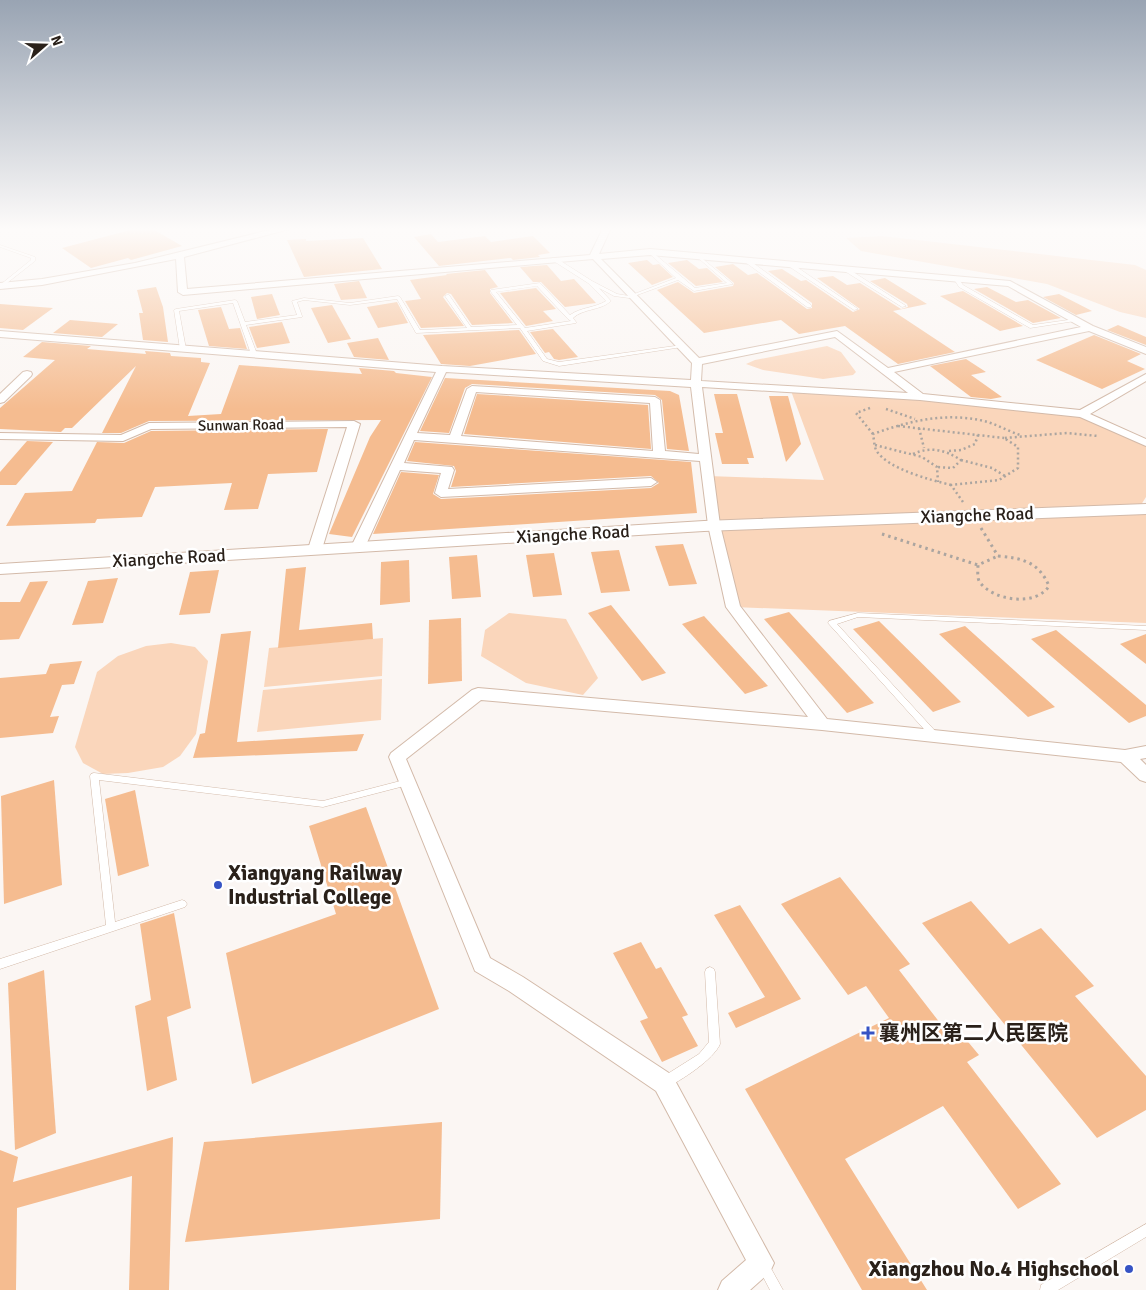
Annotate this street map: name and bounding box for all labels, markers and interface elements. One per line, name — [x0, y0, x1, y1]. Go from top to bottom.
north arrow — [20, 20, 70, 70]
text: N — [47, 33, 66, 48]
street label: Sunwan Road — [198, 415, 284, 435]
street label: Xiangche Road — [920, 502, 1034, 528]
street label: Xiangche Road — [516, 520, 630, 548]
street label: Xiangche Road — [112, 544, 226, 572]
place label: Xiangyang Railway Industrial College — [228, 860, 403, 910]
marker: Xiangyang Railway Industrial College — [212, 879, 224, 891]
place label: 襄州区第二人民医院 — [879, 1020, 1068, 1046]
marker: 襄州区第二人民医院 — [861, 1026, 875, 1040]
place label: Xiangzhou No.4 Highschool — [869, 1256, 1119, 1282]
marker: Xiangzhou No.4 Highschool — [1123, 1263, 1135, 1275]

